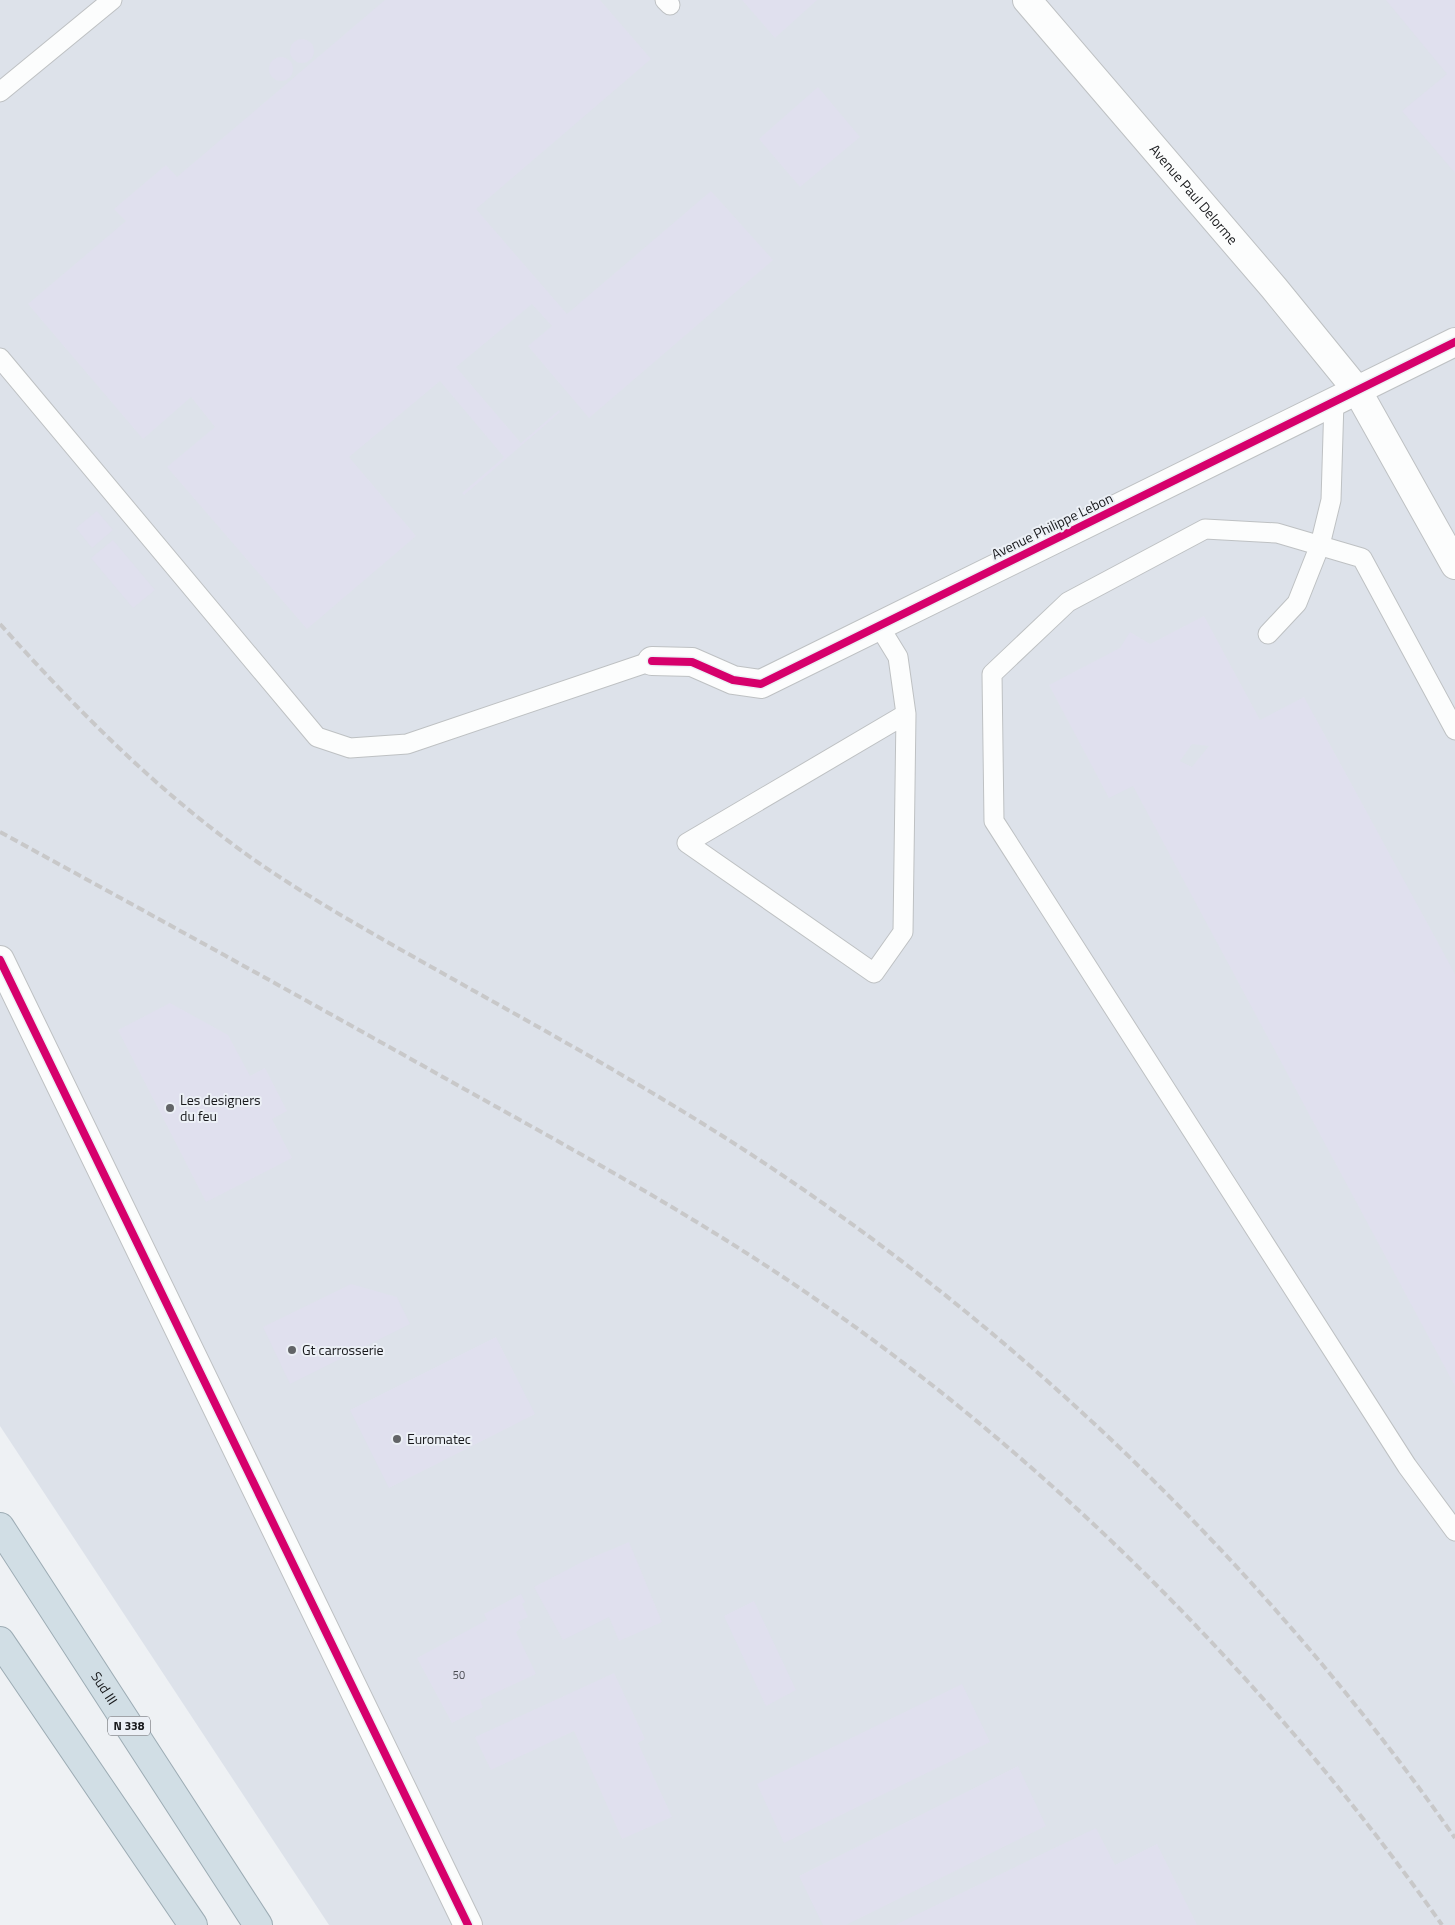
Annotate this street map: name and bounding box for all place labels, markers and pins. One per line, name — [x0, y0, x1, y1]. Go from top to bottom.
place label: Les designers du feu — [180, 1089, 261, 1126]
marker: Les designers du feu — [164, 1102, 176, 1114]
place label: Gt carrosserie — [302, 1339, 384, 1360]
marker: Gt carrosserie — [286, 1344, 298, 1356]
place label: Euromatec — [407, 1428, 471, 1449]
marker: Euromatec — [391, 1433, 403, 1445]

